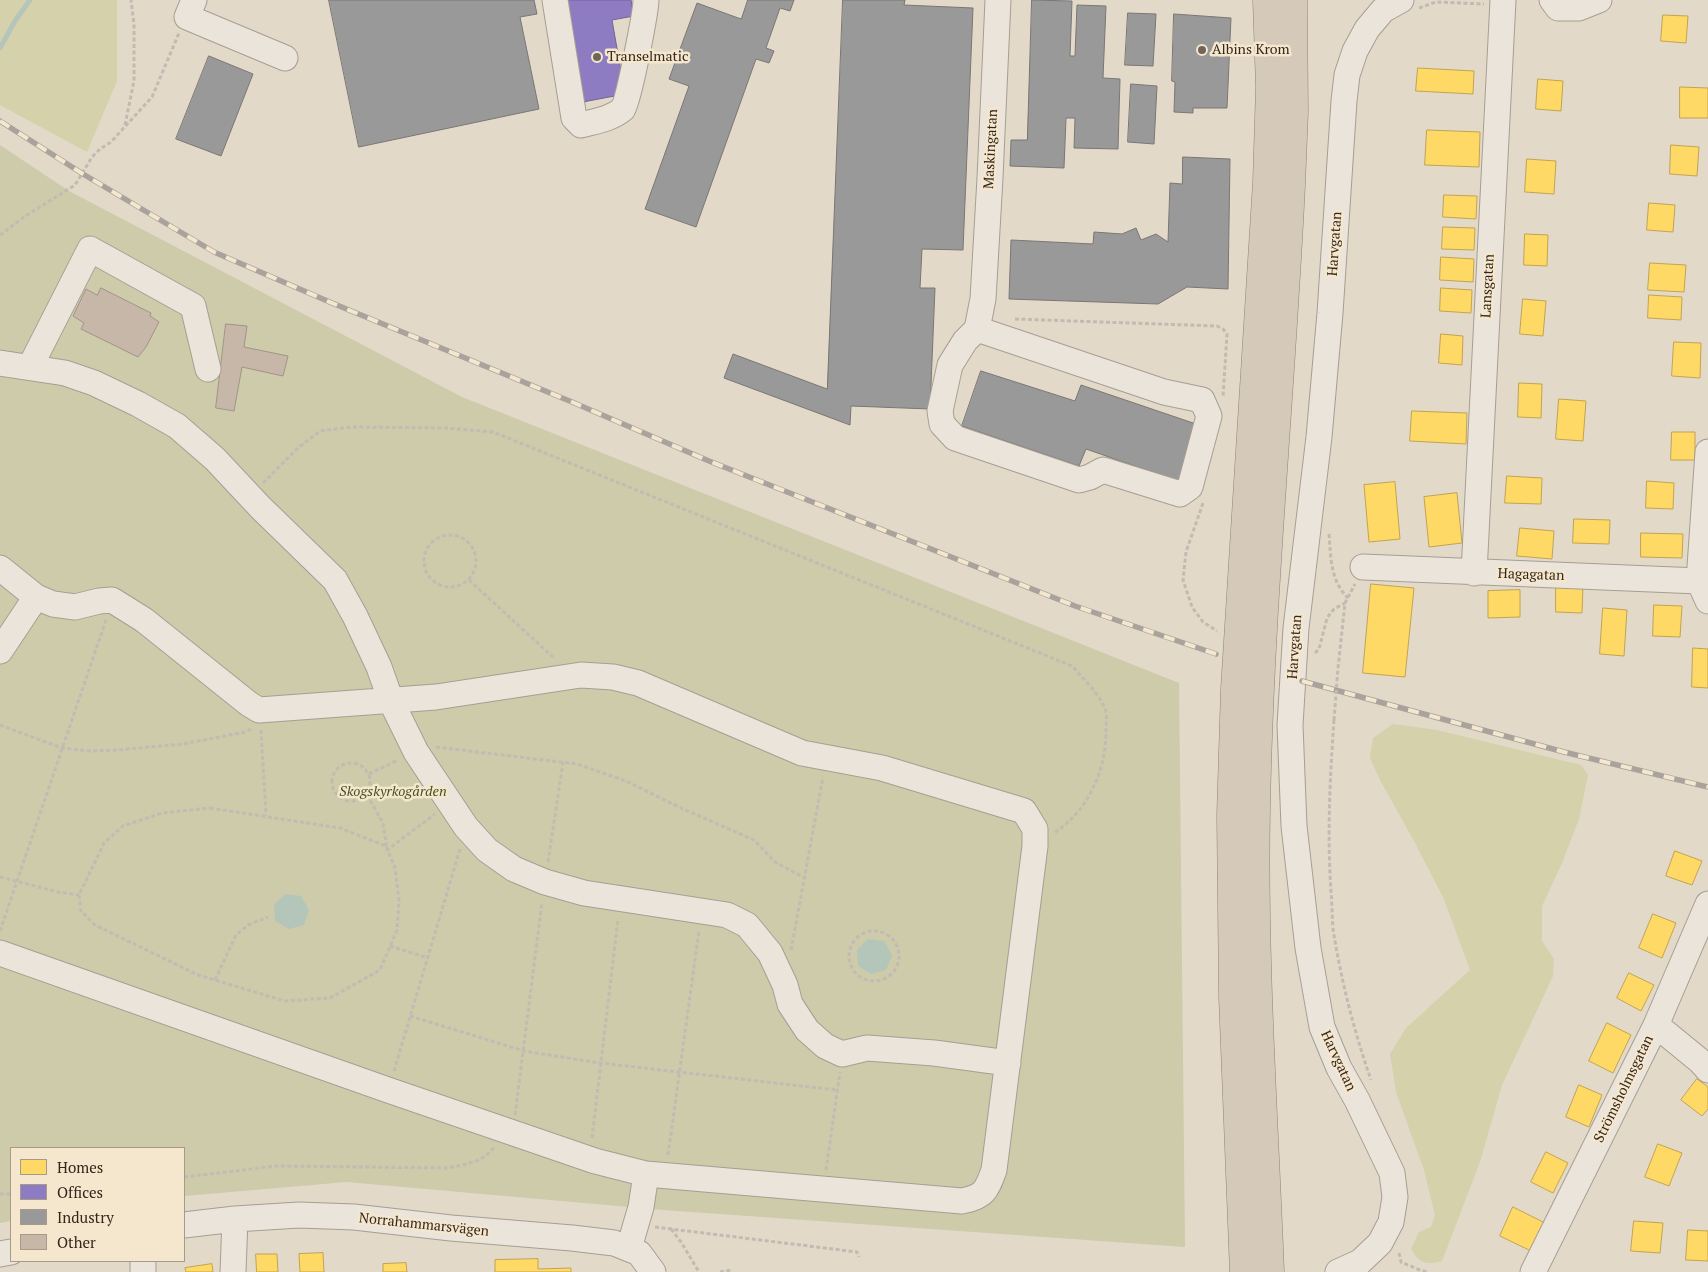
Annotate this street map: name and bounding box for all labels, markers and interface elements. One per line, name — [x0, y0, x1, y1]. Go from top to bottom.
place label: Albins Krom — [1212, 42, 1290, 58]
marker: Albins Krom — [1196, 44, 1208, 56]
place label: Transelmatic — [607, 49, 688, 65]
marker: Transelmatic — [591, 51, 603, 63]
street label: Maskingatan — [981, 109, 1001, 189]
street label: Harvgatan — [1324, 211, 1346, 277]
street label: Lansgatan — [1478, 254, 1498, 318]
street label: Hagagatan — [1497, 565, 1565, 585]
street label: Harvgatan — [1284, 614, 1306, 680]
park label: Skogskyrkogården — [339, 784, 447, 800]
street label: Harvgatan — [1317, 1028, 1359, 1094]
street label: Strömsholmsgatan — [1591, 1033, 1657, 1145]
legend — [10, 1147, 185, 1262]
text: Homes — [57, 1157, 103, 1177]
text: Offices — [57, 1182, 103, 1202]
text: Industry — [57, 1207, 114, 1227]
street label: Norrahammarsvägen — [358, 1210, 490, 1240]
text: Other — [57, 1232, 96, 1252]

